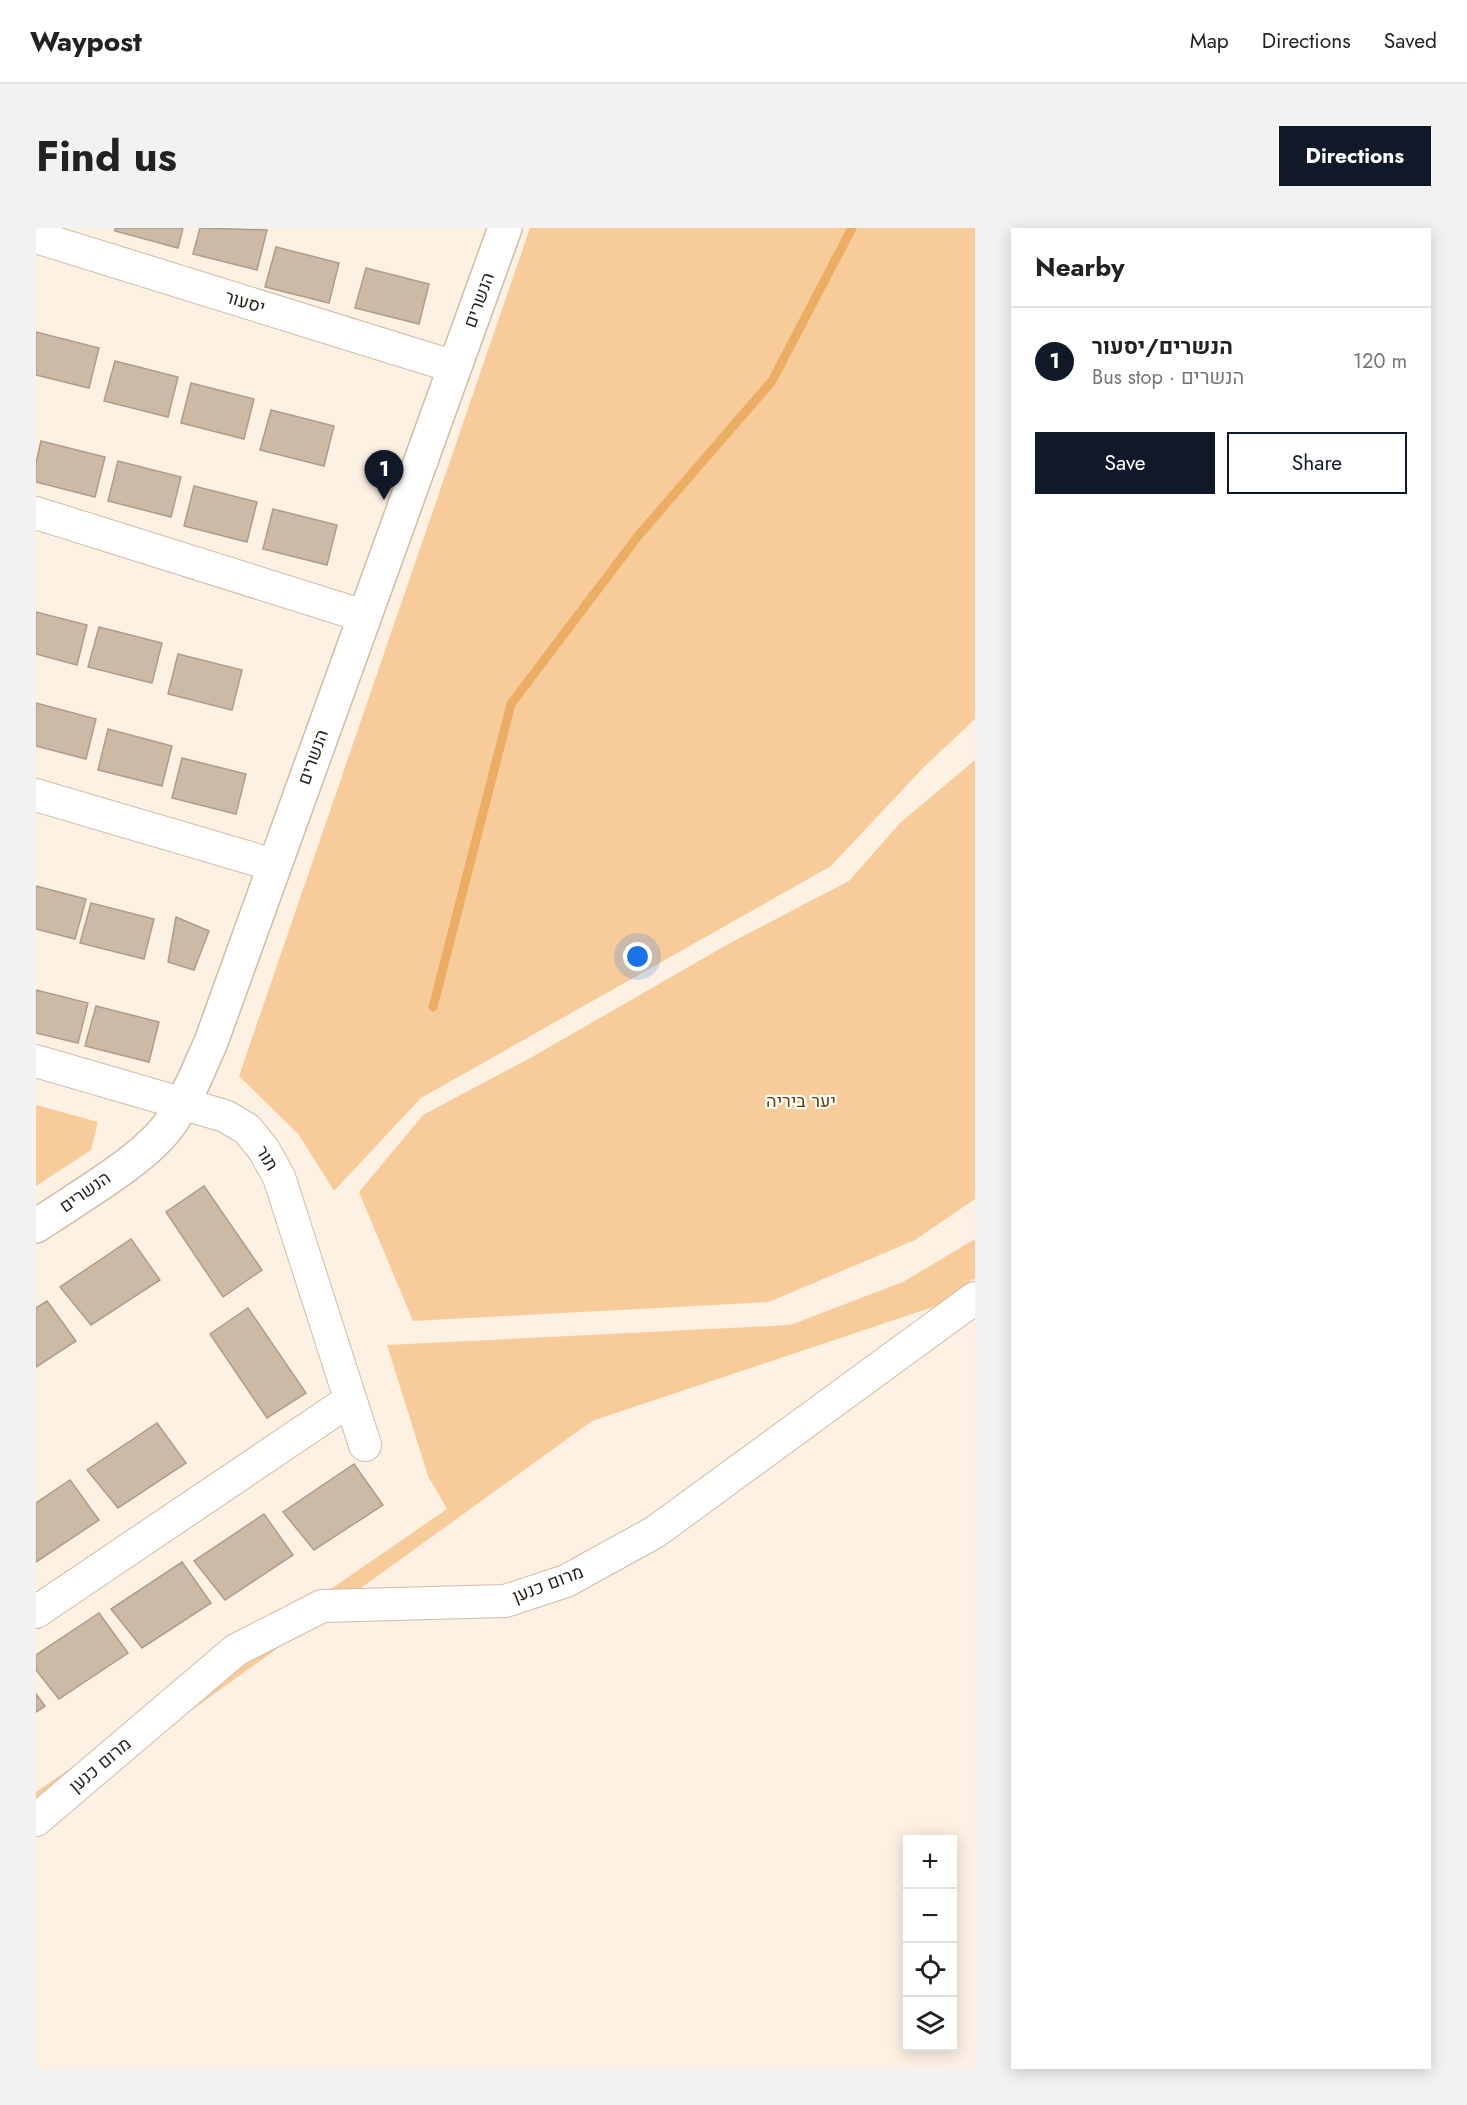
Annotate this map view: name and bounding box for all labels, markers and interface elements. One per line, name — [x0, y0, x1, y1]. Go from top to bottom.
text: Waypost — [30, 21, 142, 62]
text: Map — [1190, 26, 1229, 56]
text: Directions — [1262, 26, 1351, 56]
text: Saved — [1384, 26, 1437, 56]
text: Find us — [36, 126, 177, 187]
button: Directions — [1279, 126, 1431, 186]
text: Nearby — [1035, 248, 1124, 286]
street label: הנשרים — [457, 269, 501, 331]
street label: יסעור — [221, 284, 269, 320]
text: הנשרים/יסעור — [1092, 330, 1233, 362]
text: 1 — [1049, 347, 1060, 376]
text: 120 m — [1353, 347, 1407, 376]
text: Bus stop · הנשרים — [1092, 363, 1244, 392]
button: Save — [1035, 432, 1215, 494]
button: Share — [1227, 432, 1407, 494]
pin: 1 — [364, 450, 404, 500]
street label: הנשרים — [291, 726, 335, 788]
your location — [623, 942, 652, 971]
park label: יער ביריה — [766, 1088, 836, 1114]
street label: תור — [249, 1140, 285, 1176]
street label: הנשרים — [54, 1165, 116, 1219]
street label: מרום כנען — [509, 1559, 587, 1609]
street label: מרום כנען — [63, 1731, 137, 1799]
map controls — [903, 1835, 957, 2051]
button: + — [903, 1835, 957, 1889]
button: − — [903, 1889, 957, 1943]
button: locate — [903, 1943, 957, 1997]
button: layers — [903, 1997, 957, 2051]

